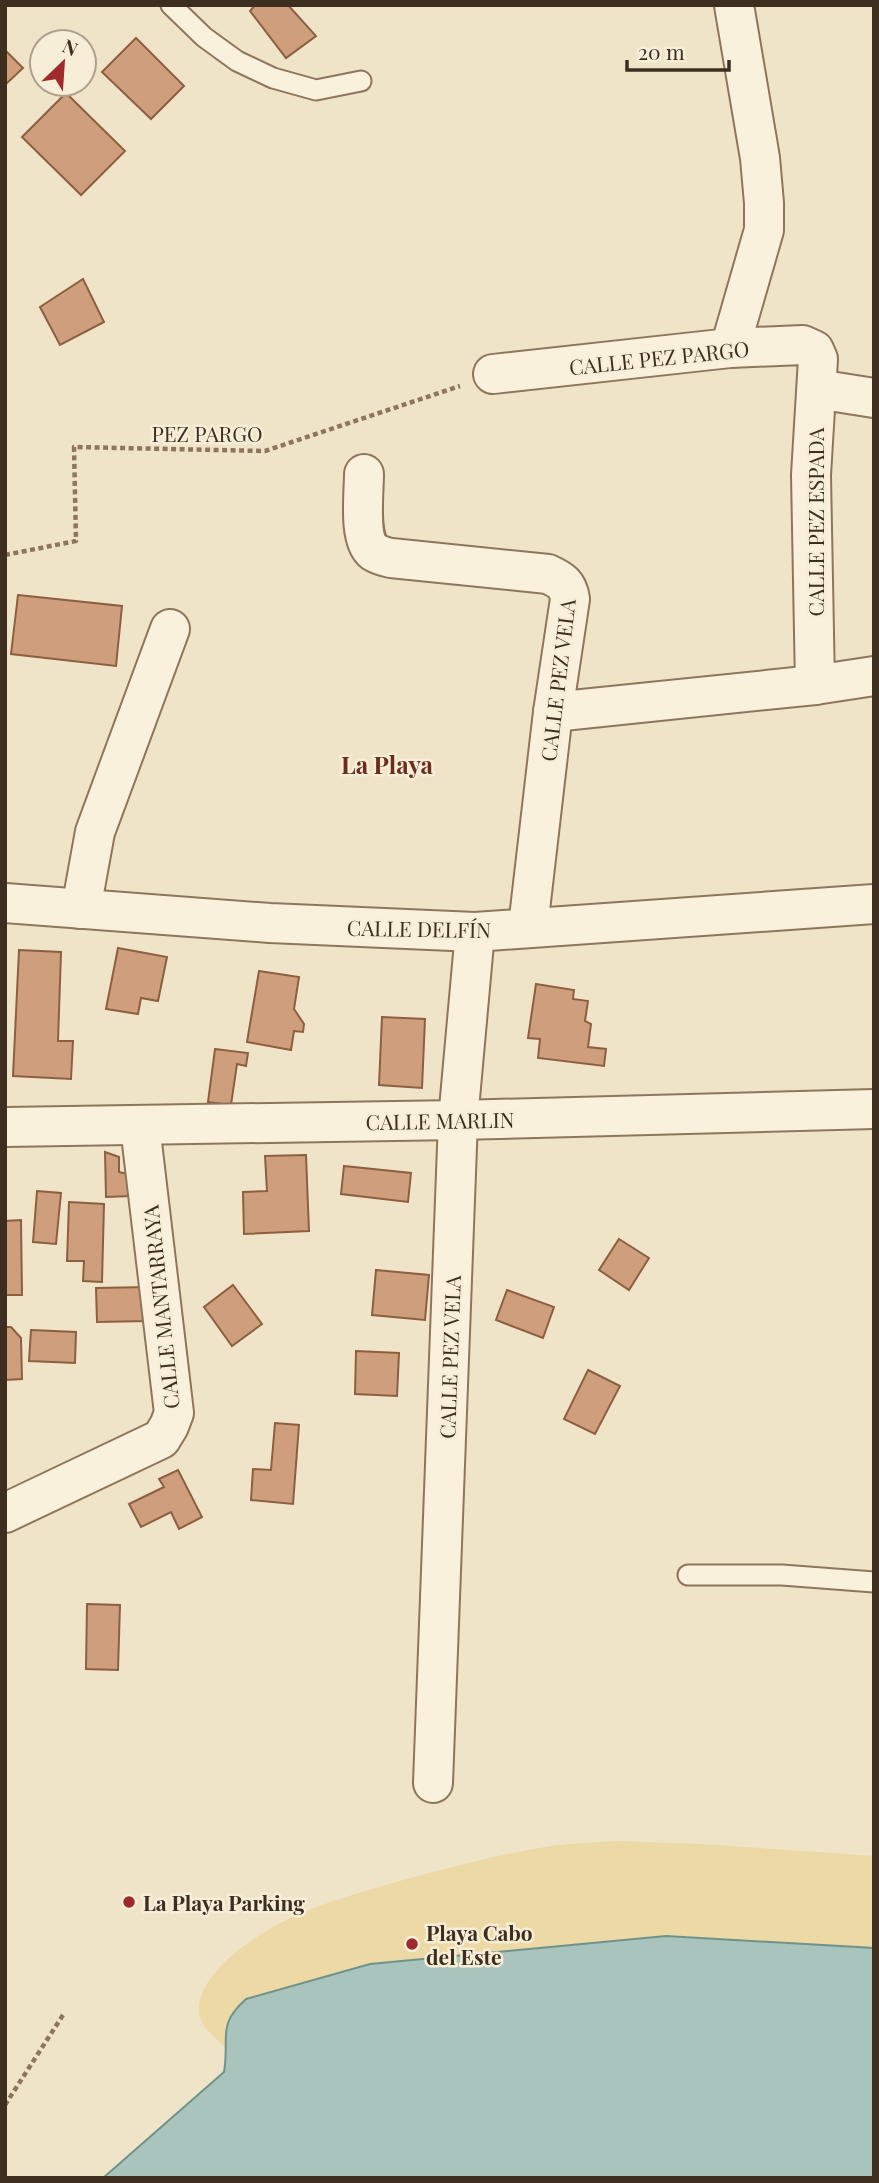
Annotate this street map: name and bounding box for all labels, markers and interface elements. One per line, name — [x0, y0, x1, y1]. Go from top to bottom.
north arrow — [28, 28, 98, 98]
scale bar — [627, 28, 728, 72]
text: N — [59, 32, 83, 61]
text: 20 m — [638, 37, 685, 65]
street label: CALLE PEZ PARGO — [568, 334, 750, 380]
street label: PEZ PARGO — [152, 419, 262, 447]
street label: CALLE PEZ ESPADA — [801, 427, 829, 617]
street label: CALLE PEZ VELA — [533, 596, 581, 763]
district label: La Playa — [341, 748, 434, 780]
street label: CALLE DELFÍN — [347, 913, 491, 943]
street label: CALLE MARLIN — [365, 1105, 515, 1135]
street label: CALLE MANTARRAYA — [135, 1203, 185, 1410]
street label: CALLE PEZ VELA — [432, 1274, 466, 1439]
place label: La Playa Parking — [143, 1888, 305, 1916]
marker: La Playa Parking — [121, 1894, 137, 1910]
place label: Playa Cabo del Este — [426, 1918, 533, 1970]
marker: Playa Cabo del Este — [404, 1936, 420, 1952]

